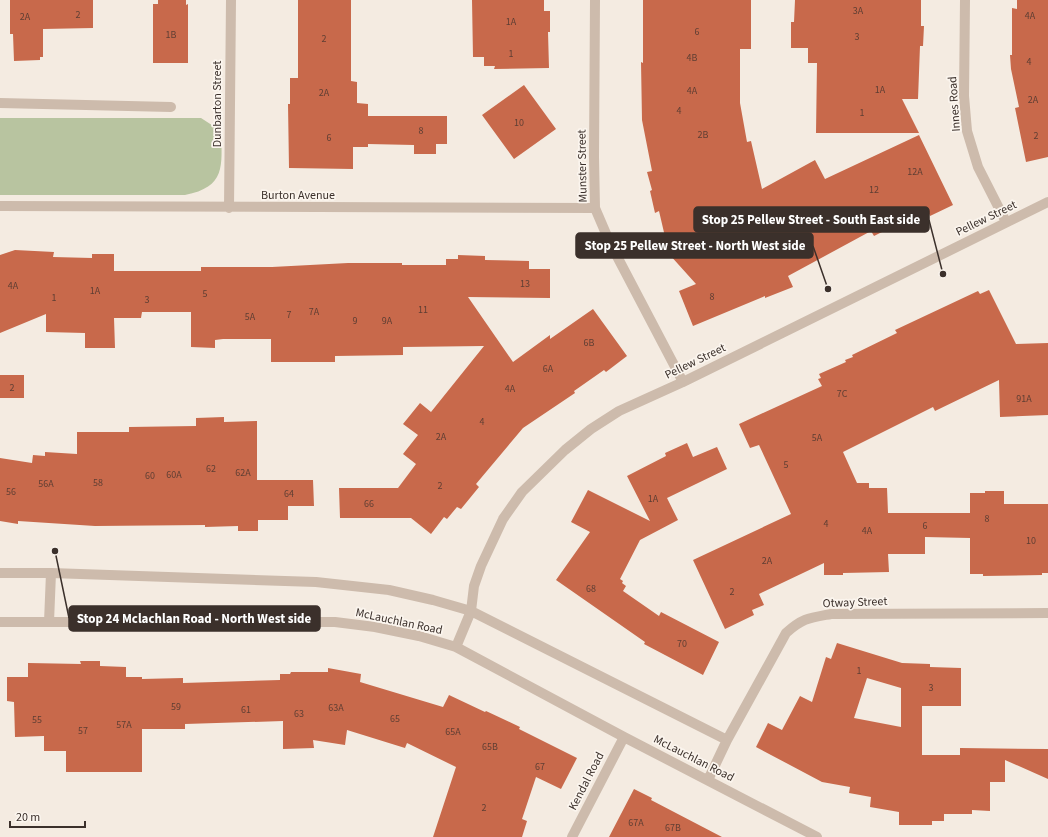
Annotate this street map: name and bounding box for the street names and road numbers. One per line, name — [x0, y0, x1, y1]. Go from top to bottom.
street label: Dunbarton Street — [209, 61, 226, 147]
street label: Innes Road — [944, 76, 965, 132]
street label: Munster Street — [573, 129, 592, 203]
street label: Burton Avenue — [261, 187, 335, 204]
street label: Pellew Street — [953, 196, 1019, 240]
street label: Pellew Street — [662, 339, 728, 383]
street label: Otway Street — [822, 593, 888, 612]
street label: McLauchlan Road — [354, 604, 444, 639]
street label: McLauchlan Road — [651, 731, 737, 786]
street label: Kendal Road — [565, 749, 608, 813]

